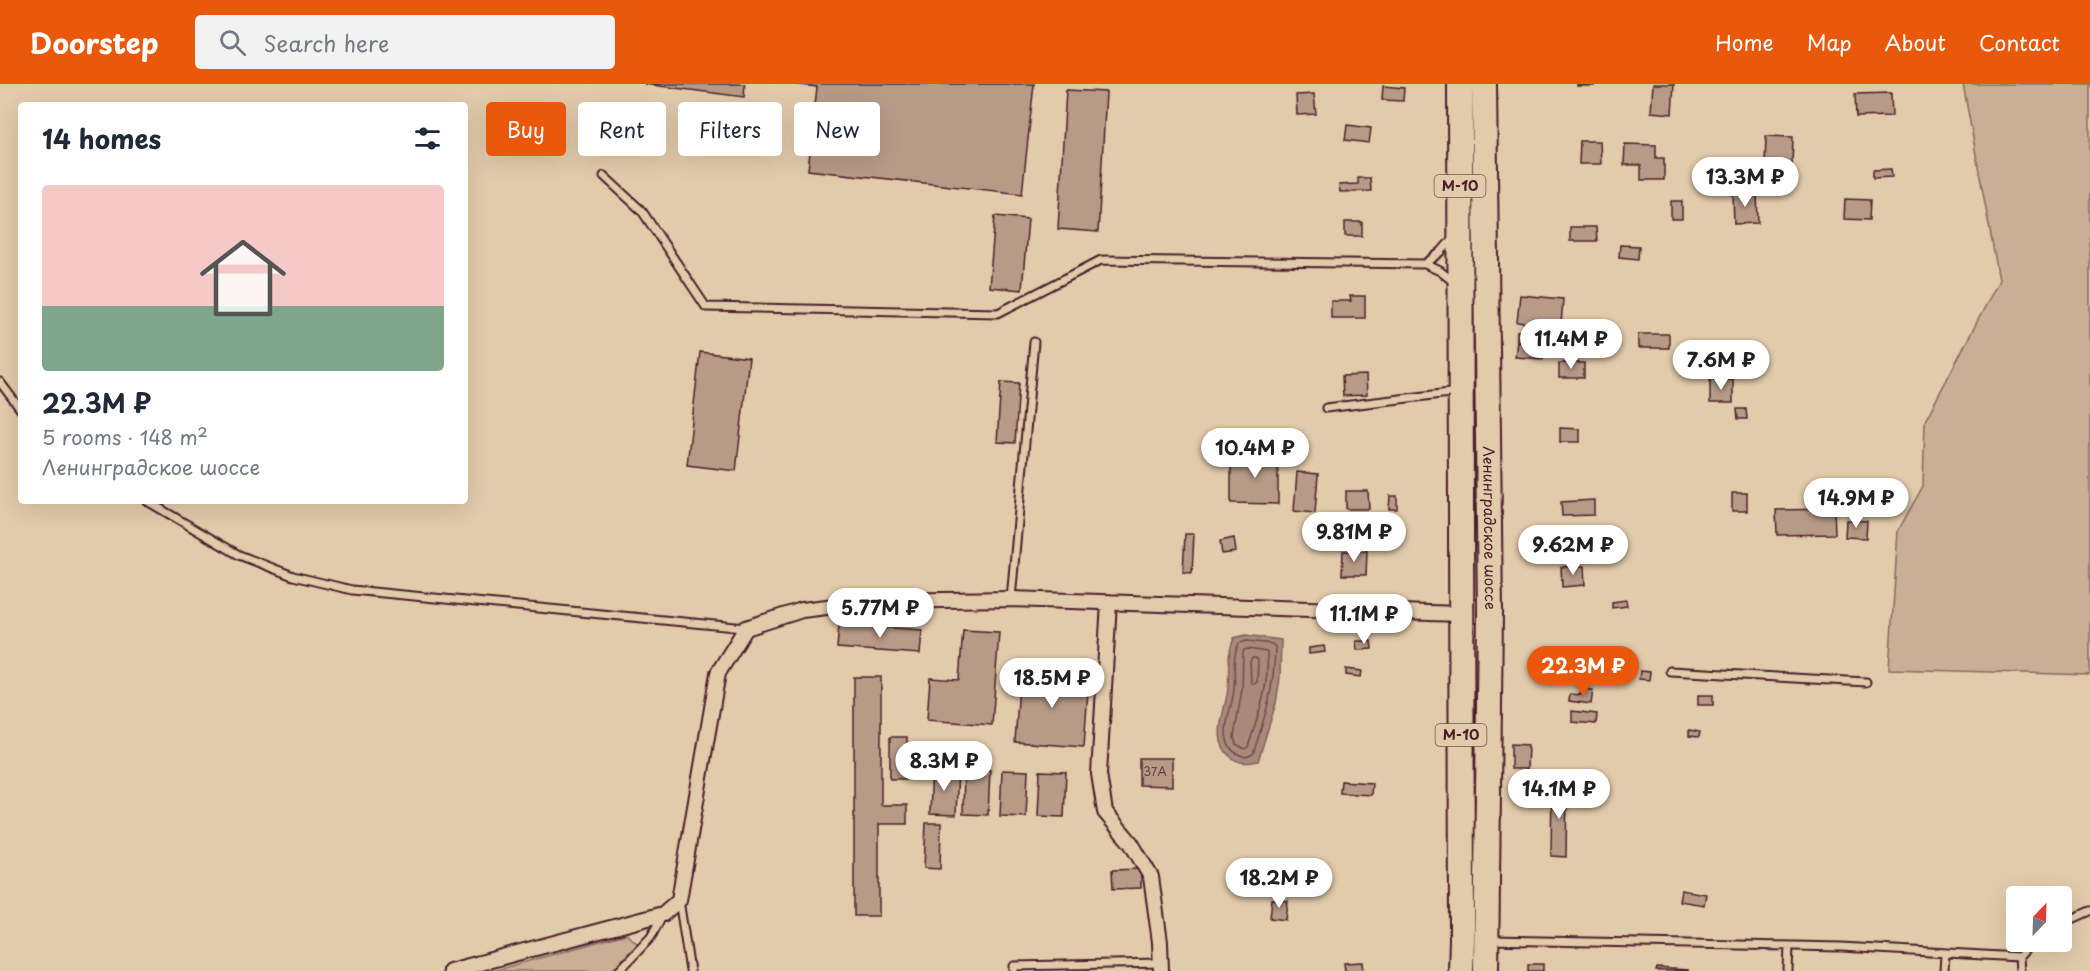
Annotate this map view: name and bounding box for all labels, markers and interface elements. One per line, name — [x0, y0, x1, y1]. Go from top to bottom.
search box — [195, 15, 615, 69]
text: Doorstep — [30, 21, 159, 64]
icon: search — [216, 26, 249, 59]
text: Search here — [264, 26, 389, 59]
text: Home — [1715, 26, 1774, 58]
text: Map — [1807, 26, 1852, 58]
text: About — [1885, 26, 1946, 58]
text: Contact — [1979, 26, 2060, 58]
chip: Buy — [486, 102, 566, 156]
chip: Rent — [578, 102, 666, 156]
chip: Filters — [678, 102, 782, 156]
chip: New — [794, 102, 880, 156]
text: 14 homes — [42, 119, 161, 158]
icon: filters — [411, 122, 444, 155]
pin: 13.3M ₽ — [1690, 157, 1800, 208]
text: 13.3M ₽ — [1706, 161, 1784, 191]
road number: М-10 — [1434, 175, 1486, 197]
icon: home — [189, 224, 297, 332]
pin: 11.4M ₽ — [1516, 319, 1626, 370]
text: 11.4M ₽ — [1534, 323, 1608, 353]
pin: 7.6M ₽ — [1672, 340, 1770, 391]
text: 7.6M ₽ — [1687, 344, 1755, 374]
text: 22.3M ₽ — [42, 383, 151, 422]
text: 5 rooms · 148 m² — [42, 422, 208, 452]
pin: 10.4M ₽ — [1200, 428, 1310, 479]
text: 10.4M ₽ — [1215, 432, 1295, 462]
street label: Ленинградское шоссе — [1478, 446, 1503, 610]
text: Ленинградское шоссе — [42, 452, 260, 482]
pin: 14.9M ₽ — [1801, 478, 1911, 529]
text: 14.9M ₽ — [1818, 482, 1894, 512]
pin: 9.81M ₽ — [1299, 512, 1409, 563]
text: 9.81M ₽ — [1316, 516, 1392, 546]
pin: 9.62M ₽ — [1518, 525, 1628, 576]
text: 9.62M ₽ — [1532, 529, 1614, 559]
pin: 5.77M ₽ — [825, 588, 935, 639]
text: 5.77M ₽ — [841, 592, 919, 622]
pin: 11.1M ₽ — [1309, 594, 1419, 645]
text: 11.1M ₽ — [1330, 598, 1398, 628]
pin: 22.3M ₽ — [1528, 646, 1638, 697]
text: 22.3M ₽ — [1541, 650, 1625, 680]
pin: 18.5M ₽ — [997, 658, 1107, 709]
text: 18.5M ₽ — [1013, 662, 1091, 692]
road number: М-10 — [1436, 724, 1486, 746]
pin: 8.3M ₽ — [895, 741, 993, 792]
text: 8.3M ₽ — [909, 745, 979, 775]
house number: 37А — [1143, 762, 1167, 780]
pin: 14.1M ₽ — [1504, 769, 1614, 820]
text: 14.1M ₽ — [1522, 773, 1596, 803]
pin: 18.2M ₽ — [1224, 858, 1334, 909]
text: 18.2M ₽ — [1239, 862, 1319, 892]
north arrow — [2006, 886, 2072, 952]
map controls — [2006, 886, 2072, 952]

